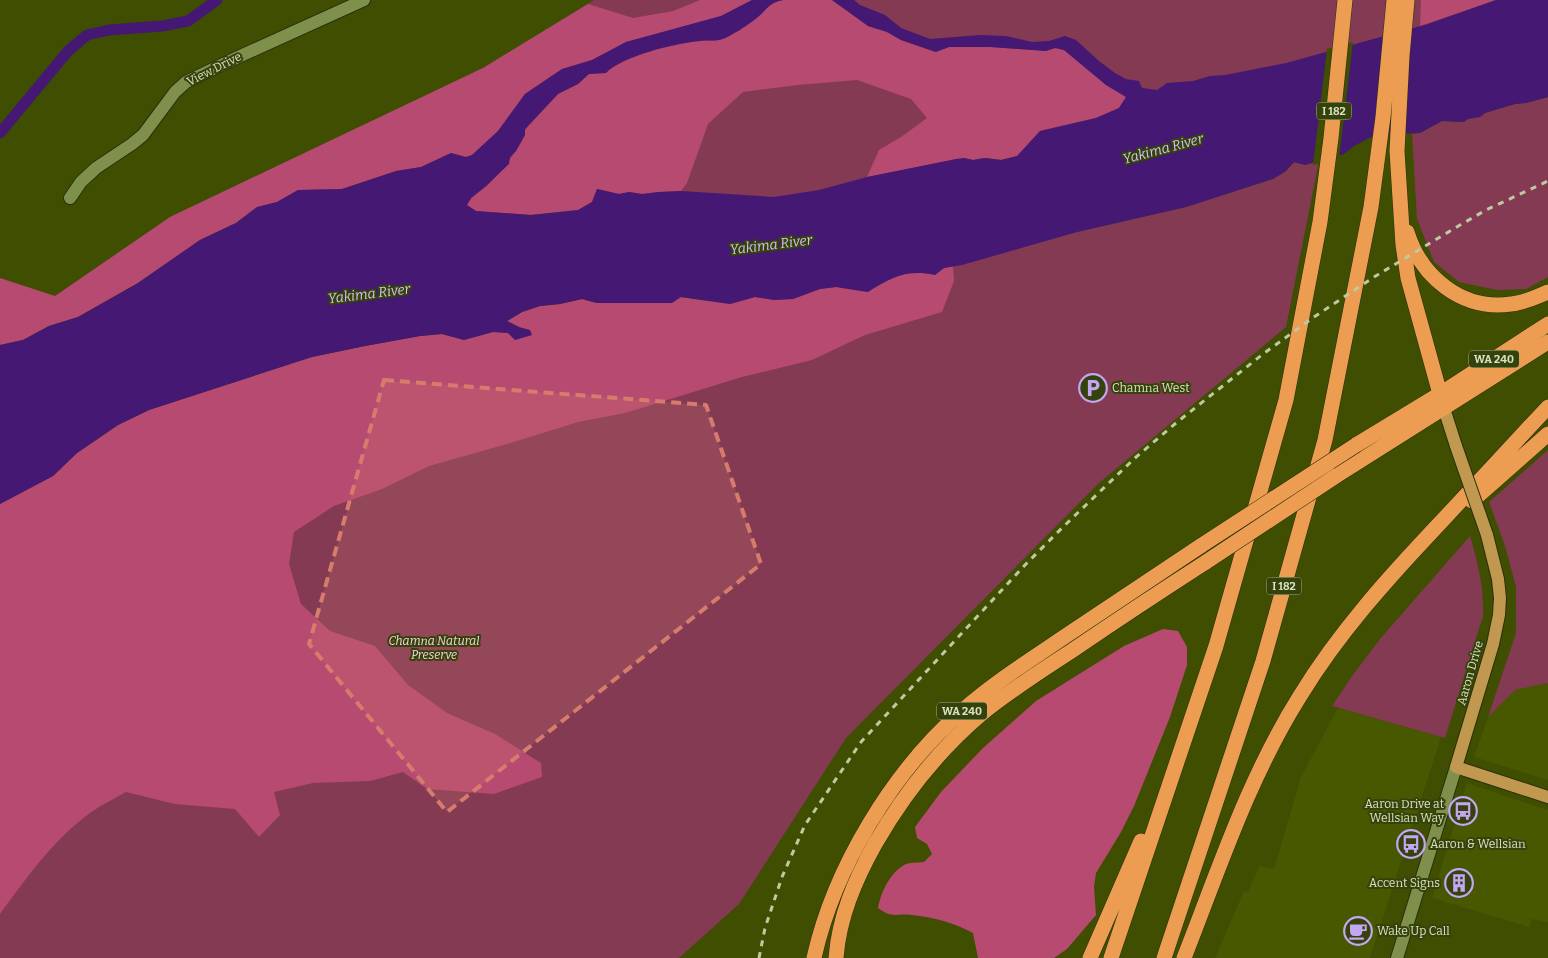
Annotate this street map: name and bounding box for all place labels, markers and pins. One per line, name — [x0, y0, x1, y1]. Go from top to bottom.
parking icon: Chamna West — [1078, 373, 1108, 403]
place label: Chamna West — [1112, 381, 1190, 395]
bus stop icon: Aaron Drive at Wellsian Way — [1448, 796, 1478, 826]
place label: Aaron Drive at Wellsian Way — [1364, 797, 1445, 825]
bus stop icon: Aaron & Wellsian — [1396, 829, 1426, 859]
place label: Aaron & Wellsian — [1430, 837, 1526, 851]
building icon: Accent Signs — [1444, 868, 1474, 898]
place label: Accent Signs — [1369, 876, 1440, 890]
cafe icon: Wake Up Call — [1343, 916, 1373, 946]
place label: Wake Up Call — [1377, 924, 1450, 938]

